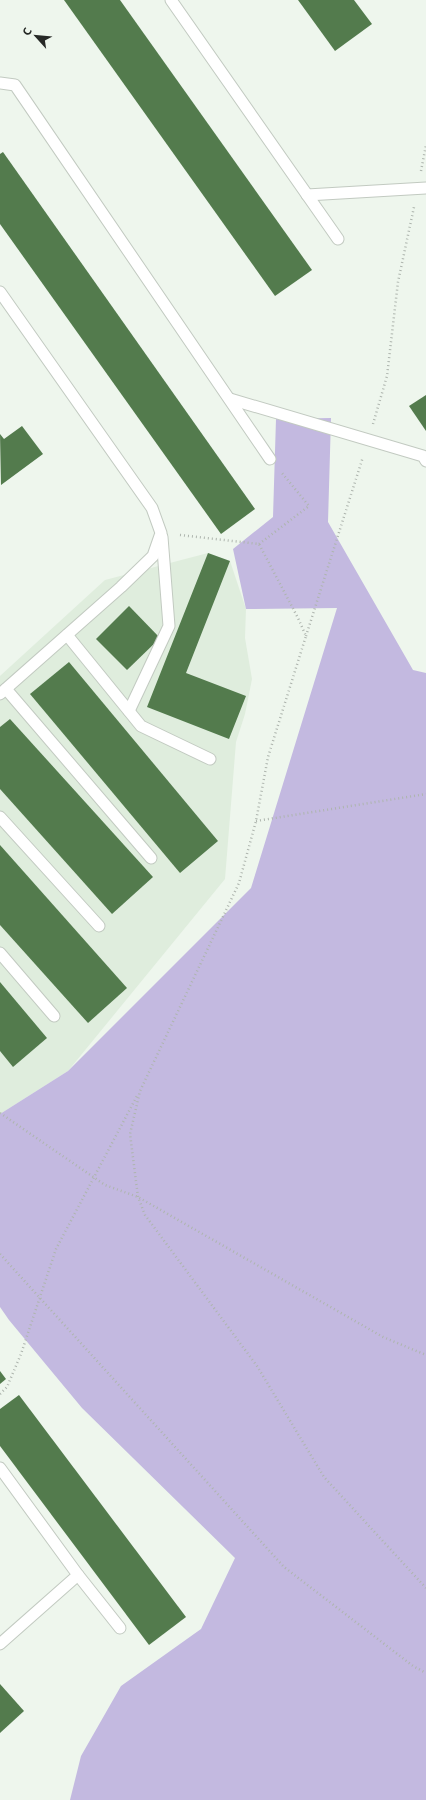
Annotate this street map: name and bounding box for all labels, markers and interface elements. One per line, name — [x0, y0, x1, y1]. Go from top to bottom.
north arrow — [16, 16, 56, 56]
text: С — [18, 25, 35, 38]

